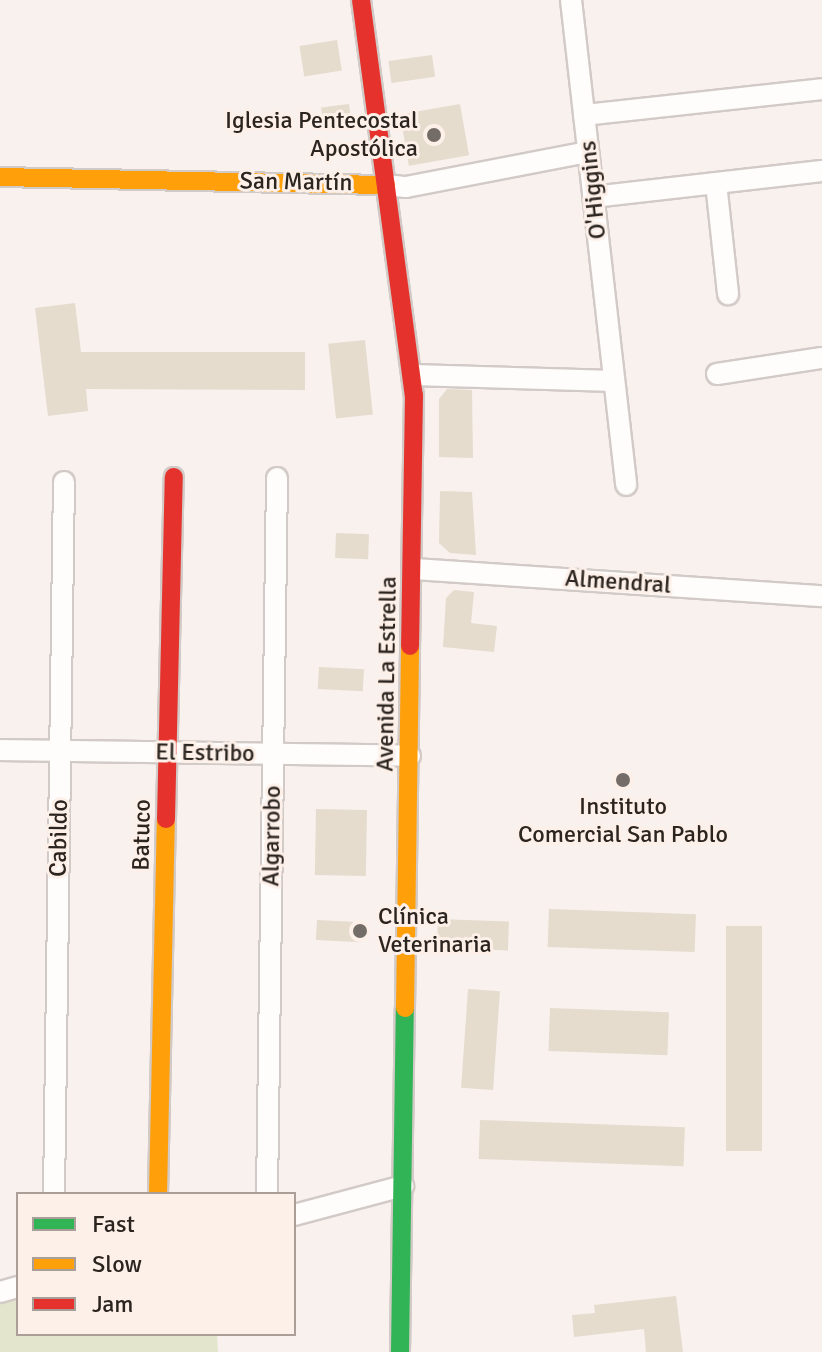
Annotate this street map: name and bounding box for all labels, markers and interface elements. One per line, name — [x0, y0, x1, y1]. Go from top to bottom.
place label: Iglesia Pentecostal Apostólica — [225, 107, 418, 163]
marker: Iglesia Pentecostal Apostólica — [425, 126, 443, 144]
street label: O'Higgins — [574, 139, 612, 241]
street label: San Martín — [239, 167, 353, 197]
street label: Almendral — [564, 564, 672, 600]
street label: Avenida La Estrella — [371, 576, 403, 772]
street label: El Estribo — [155, 738, 255, 768]
marker: Instituto Comercial San Pablo — [614, 771, 632, 789]
street label: Algarrobo — [257, 785, 287, 887]
place label: Instituto Comercial San Pablo — [518, 793, 728, 849]
street label: Cabildo — [44, 799, 74, 877]
street label: Batuco — [127, 799, 157, 871]
place label: Clínica Veterinaria — [378, 903, 492, 959]
marker: Clínica Veterinaria — [349, 920, 371, 942]
legend — [16, 1192, 296, 1336]
text: Fast — [92, 1209, 135, 1239]
text: Slow — [92, 1249, 142, 1279]
text: Jam — [92, 1289, 133, 1319]

